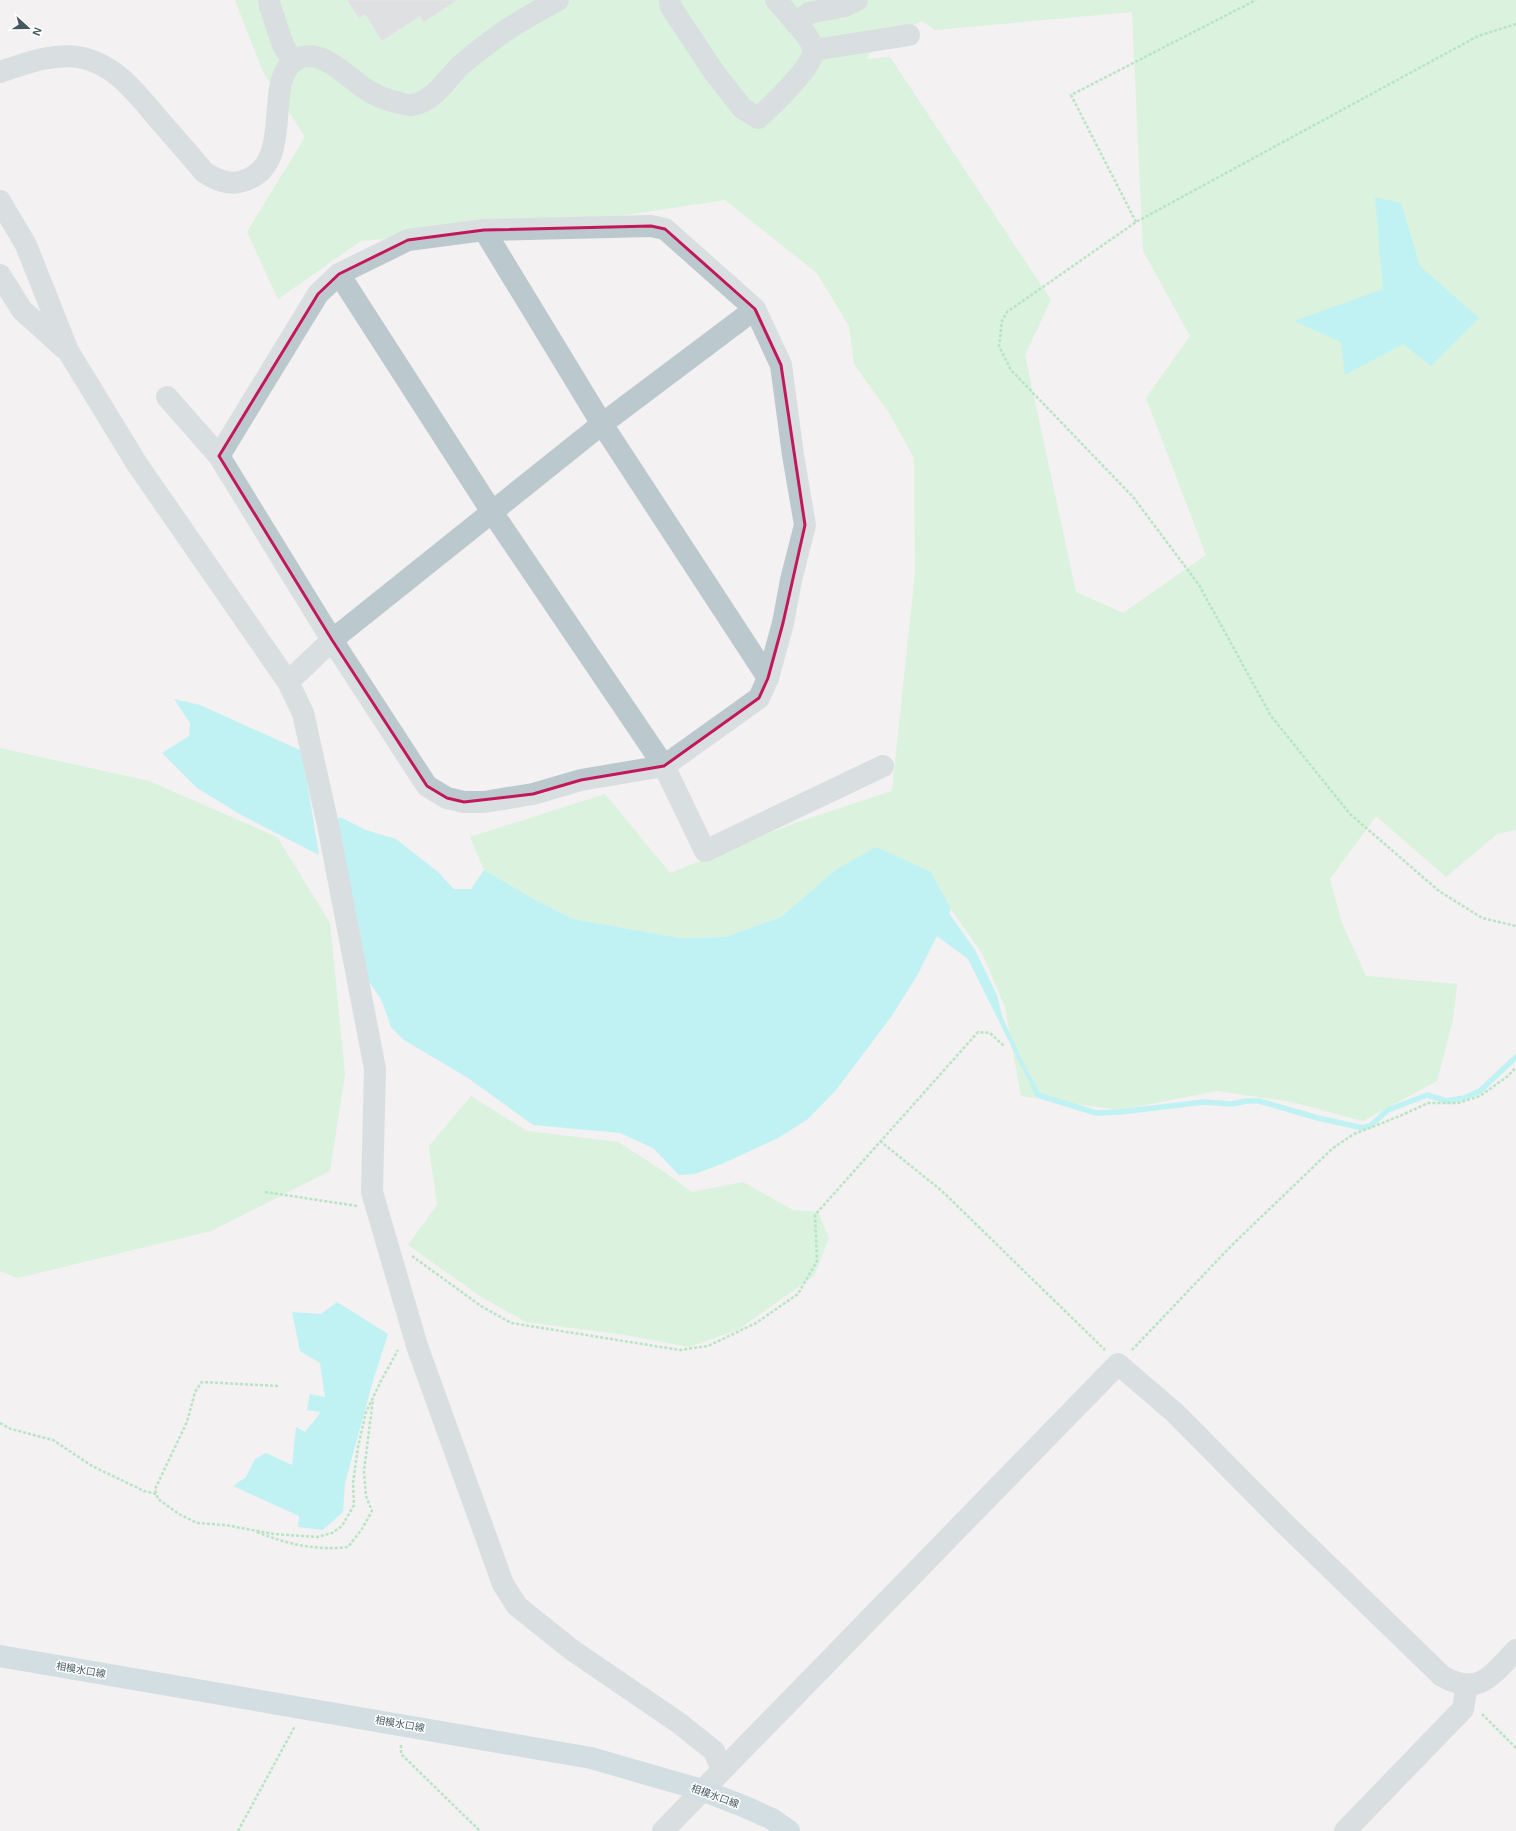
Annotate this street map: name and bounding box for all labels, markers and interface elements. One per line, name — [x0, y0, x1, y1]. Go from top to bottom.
north arrow — [8, 8, 48, 48]
text: N — [30, 26, 44, 37]
street label: 相模水口線 — [55, 1660, 107, 1680]
street label: 相模水口線 — [374, 1714, 426, 1734]
street label: 相模水口線 — [690, 1782, 740, 1810]

